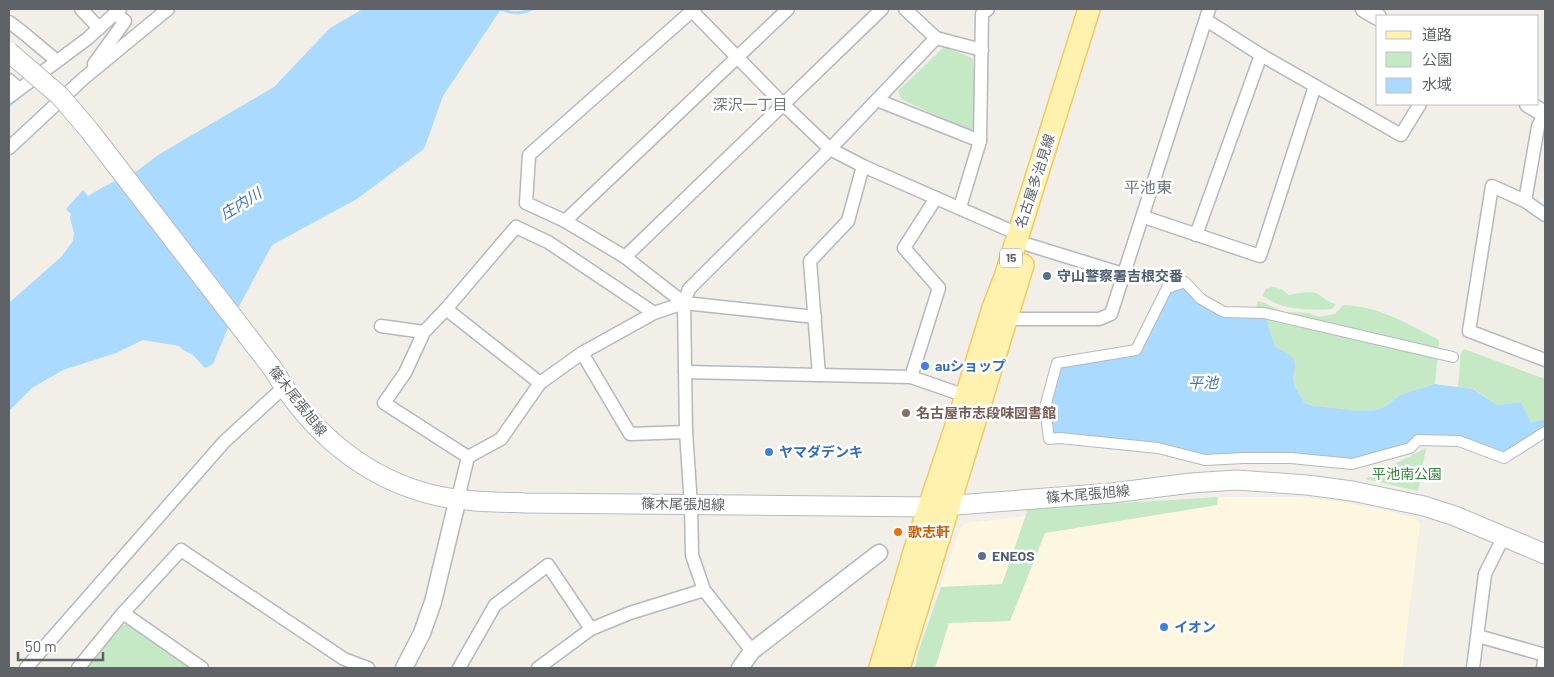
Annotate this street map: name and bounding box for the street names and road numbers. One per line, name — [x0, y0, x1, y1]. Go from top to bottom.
street label: 名古屋多治見線 — [1011, 132, 1058, 230]
road number: 15 — [1000, 248, 1022, 268]
street label: 篠木尾張旭線 — [266, 362, 331, 439]
street label: 篠木尾張旭線 — [1045, 481, 1131, 506]
street label: 篠木尾張旭線 — [641, 494, 725, 513]

